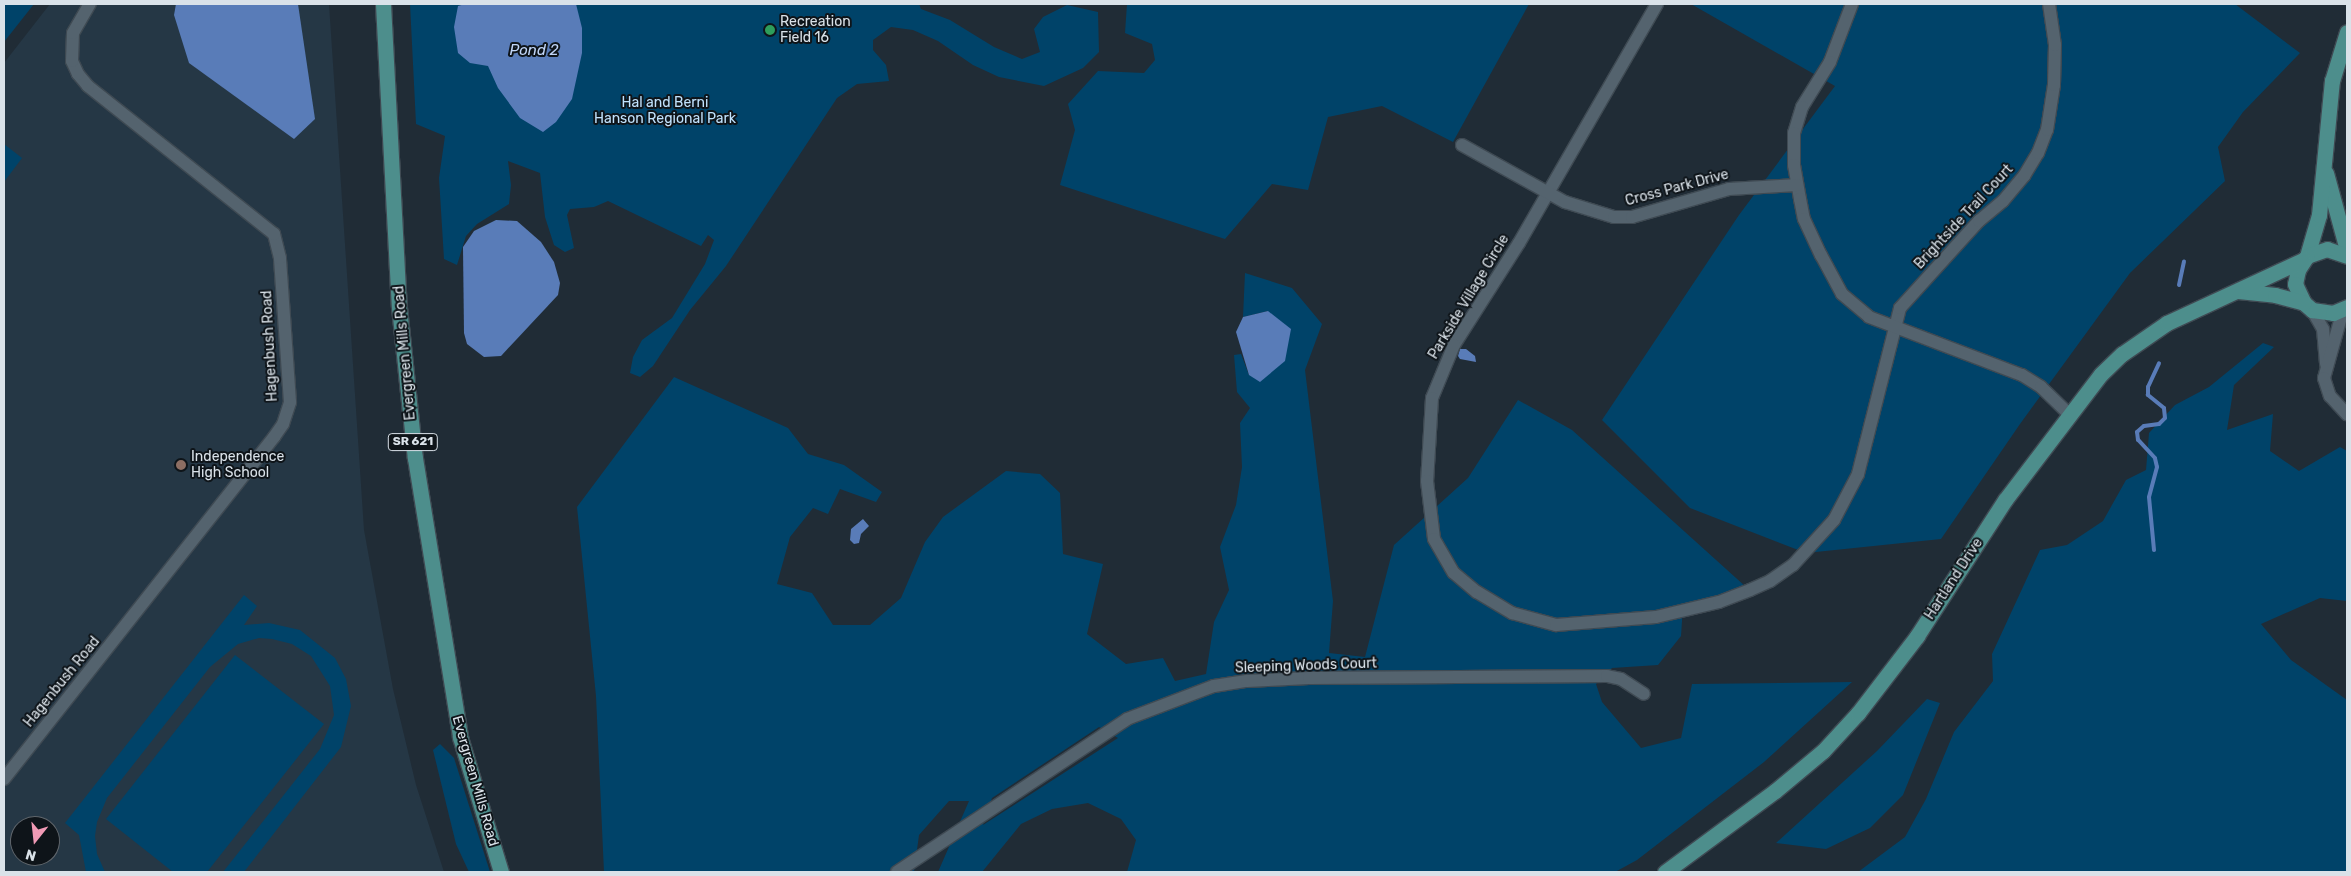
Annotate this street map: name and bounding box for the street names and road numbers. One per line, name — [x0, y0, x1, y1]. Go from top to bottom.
street label: Brightside Trail Court — [1911, 161, 2017, 273]
street label: Cross Park Drive — [1623, 166, 1731, 210]
street label: Parkside Village Circle — [1425, 232, 1513, 362]
street label: Evergreen Mills Road — [391, 285, 419, 421]
street label: Hagenbush Road — [259, 290, 281, 402]
road number: SR 621 — [387, 432, 439, 452]
street label: Hartland Drive — [1921, 535, 1987, 623]
street label: Hagenbush Road — [20, 633, 104, 731]
street label: Sleeping Woods Court — [1235, 655, 1377, 677]
street label: Evergreen Mills Road — [448, 714, 502, 848]

